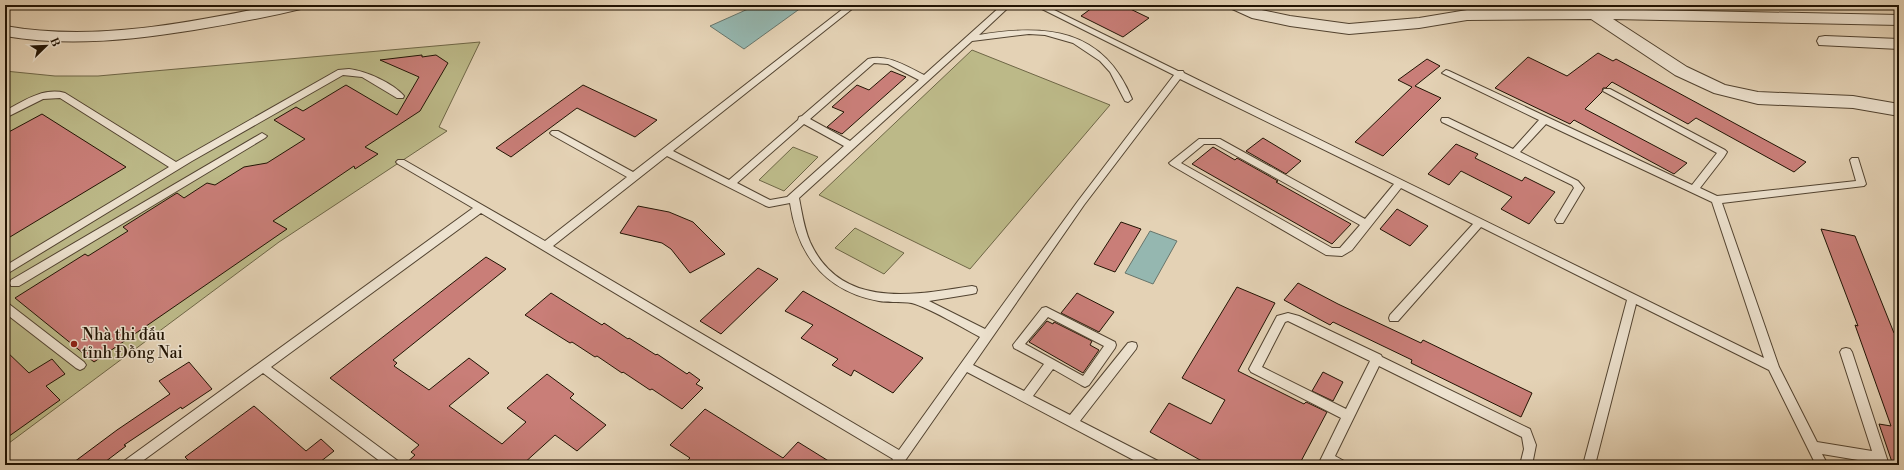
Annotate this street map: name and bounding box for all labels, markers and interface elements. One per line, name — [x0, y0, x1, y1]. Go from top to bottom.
north arrow — [26, 26, 66, 66]
text: B — [46, 36, 62, 49]
place label: Nhà thi đấu tỉnh Đồng Nai — [82, 325, 183, 363]
marker: Nhà thi đấu tỉnh Đồng Nai — [69, 339, 79, 349]

